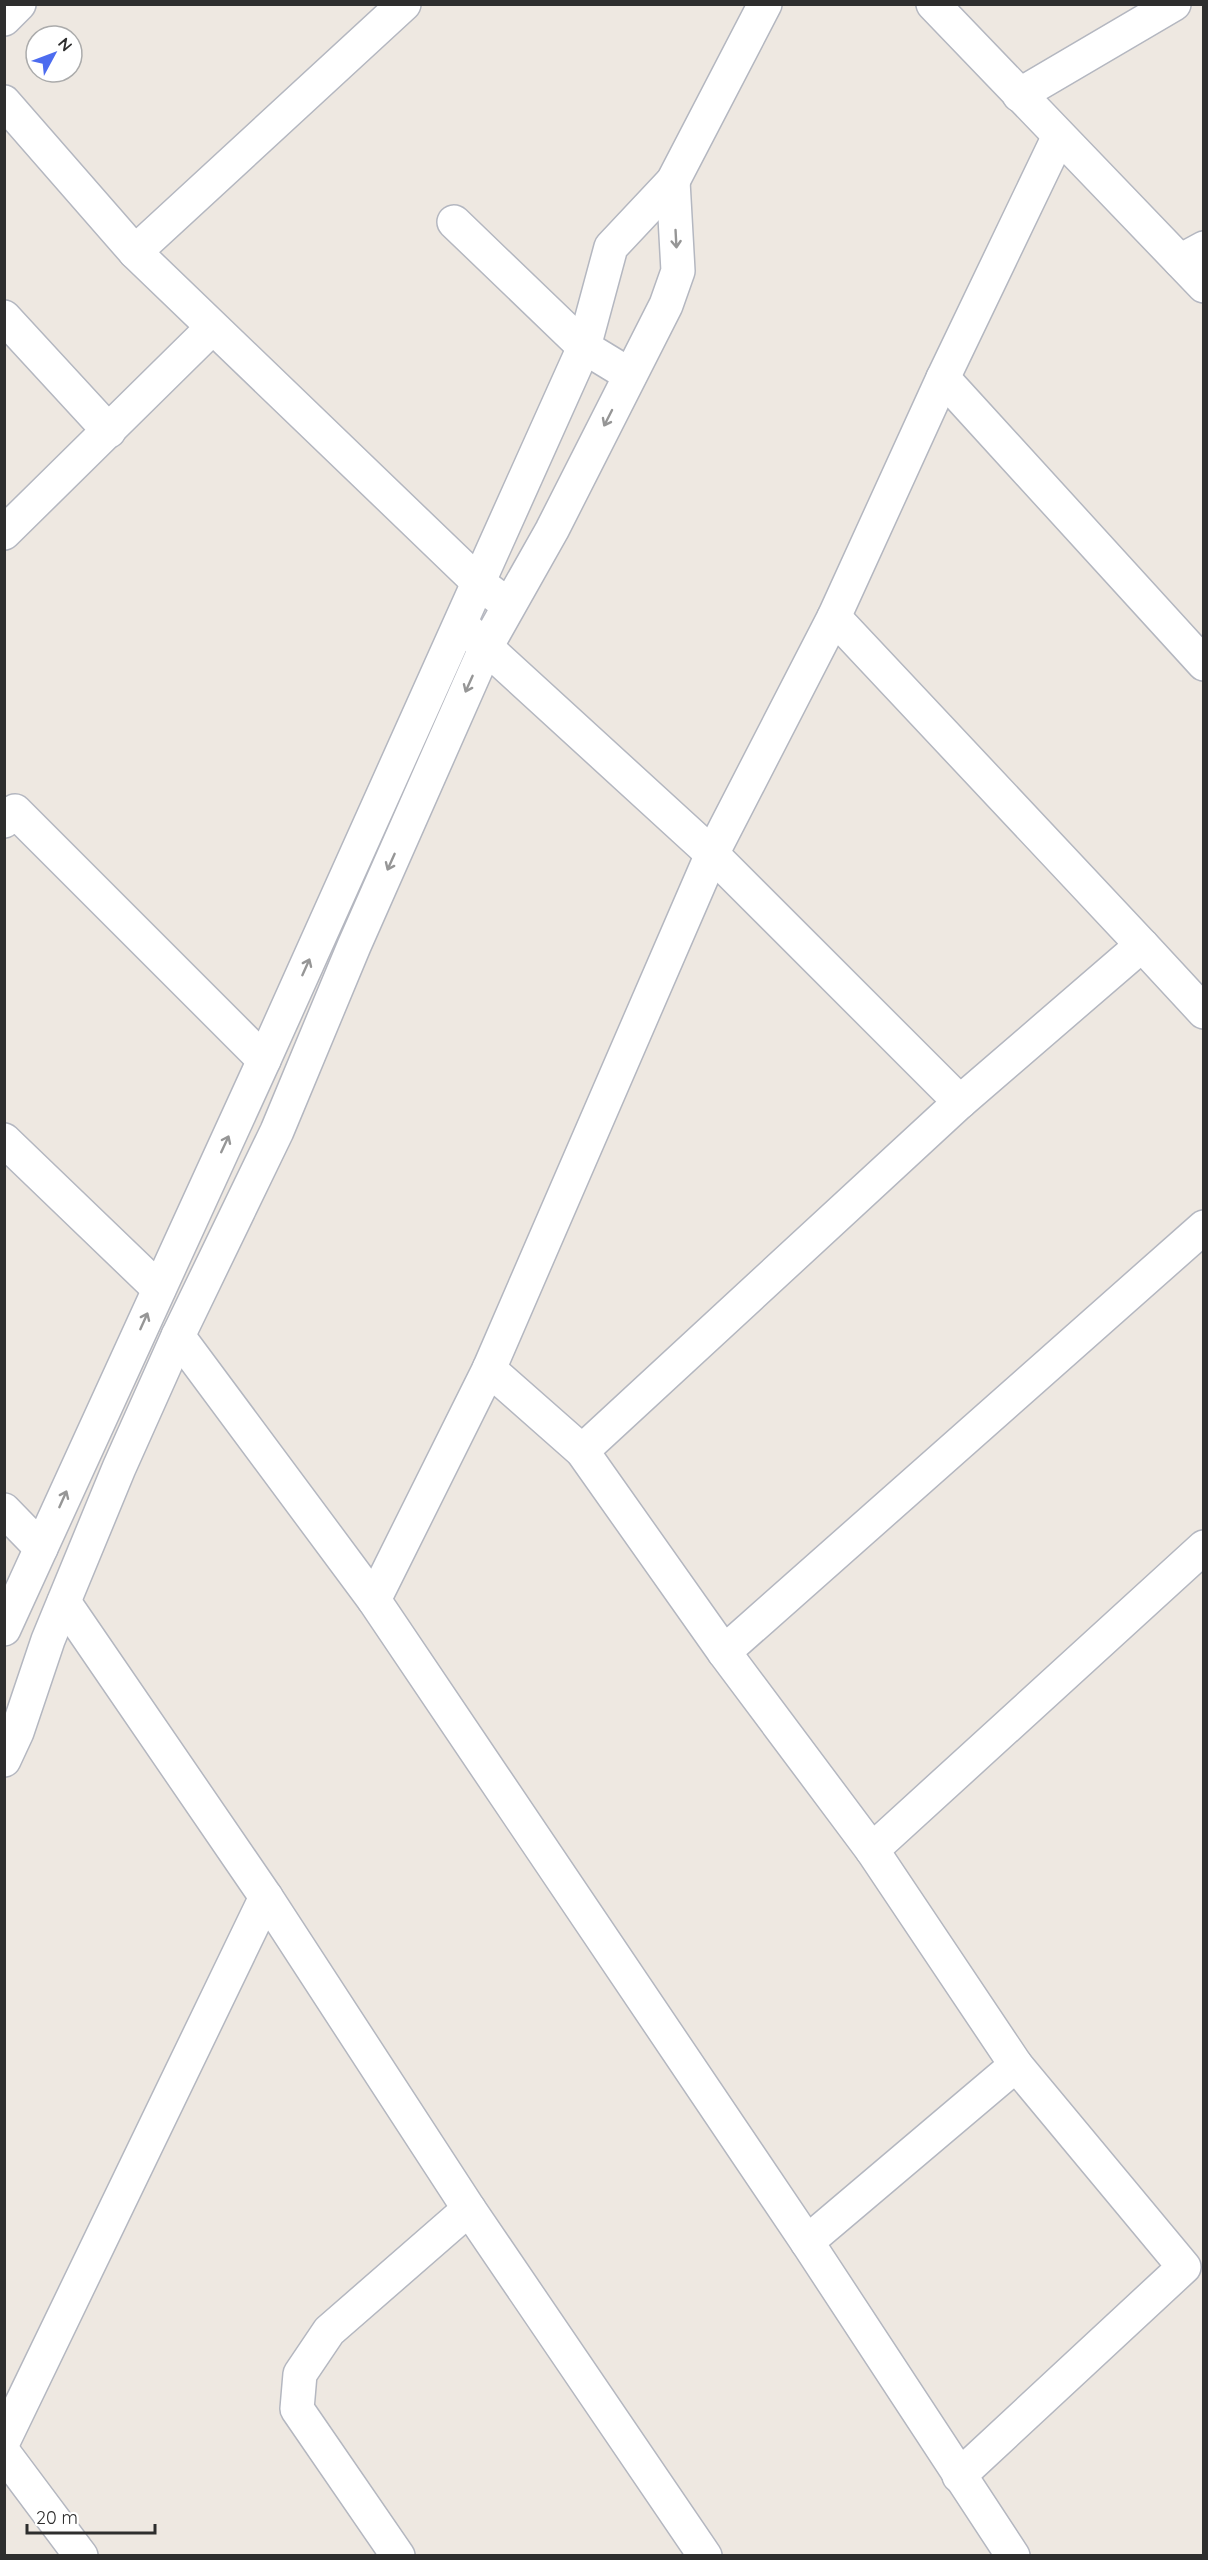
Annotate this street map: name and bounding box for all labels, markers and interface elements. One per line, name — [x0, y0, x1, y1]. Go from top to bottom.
north arrow — [24, 24, 84, 84]
text: N — [54, 33, 77, 55]
one-way arrow — [671, 229, 682, 249]
one-way arrow — [602, 409, 613, 427]
one-way arrow — [463, 674, 475, 692]
one-way arrow — [385, 853, 396, 871]
one-way arrow — [300, 958, 312, 976]
one-way arrow — [220, 1136, 231, 1154]
one-way arrow — [138, 1313, 150, 1331]
one-way arrow — [58, 1491, 69, 1509]
scale bar — [27, 2497, 154, 2535]
text: 20 m — [36, 2506, 78, 2529]

